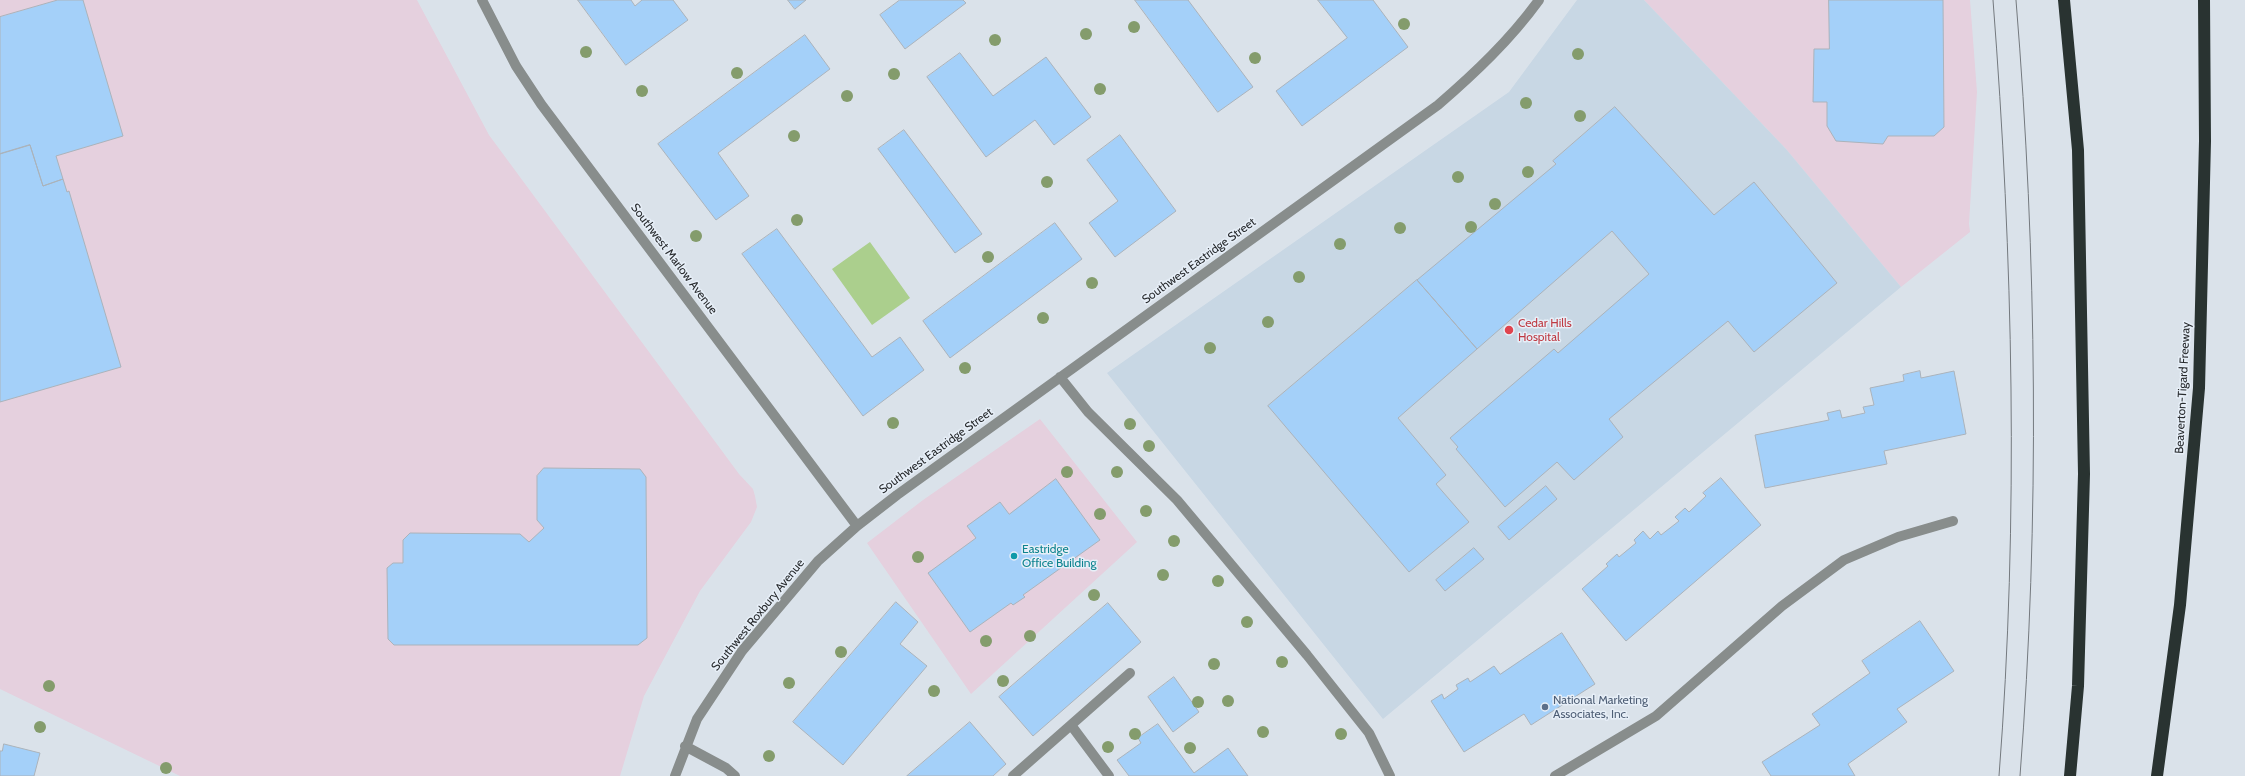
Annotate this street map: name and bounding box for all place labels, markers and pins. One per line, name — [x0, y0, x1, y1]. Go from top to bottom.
place label: Cedar Hills Hospital — [1518, 316, 1572, 344]
marker: Cedar Hills Hospital — [1503, 324, 1515, 336]
place label: Eastridge Office Building — [1022, 542, 1096, 570]
marker: Eastridge Office Building — [1009, 551, 1019, 561]
place label: National Marketing Associates, Inc. — [1553, 693, 1648, 721]
marker: National Marketing Associates, Inc. — [1540, 702, 1550, 712]

